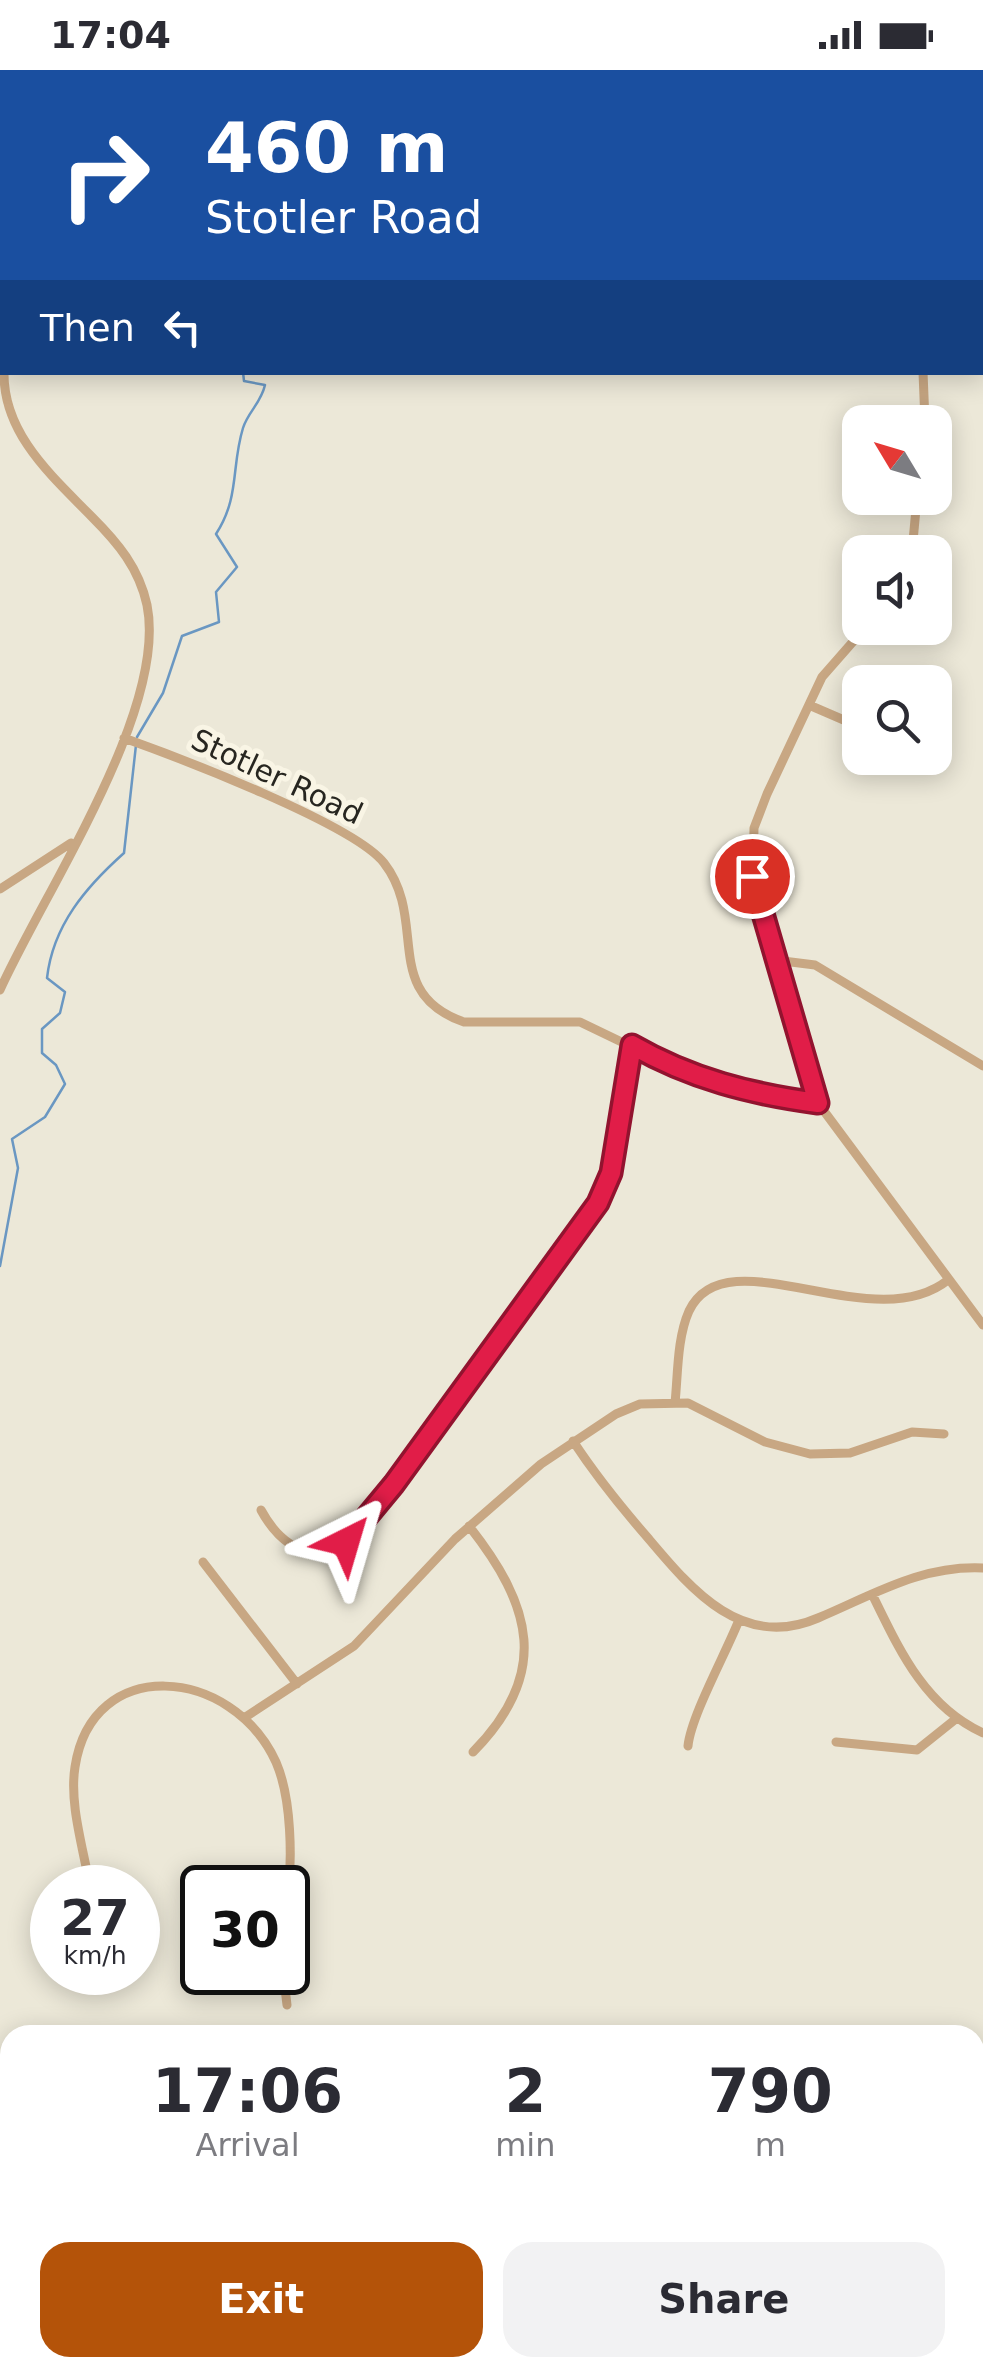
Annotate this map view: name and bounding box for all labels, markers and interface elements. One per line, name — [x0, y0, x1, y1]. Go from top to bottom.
text: 17:04 — [50, 13, 171, 57]
text: 460 m — [205, 107, 448, 189]
icon: right — [40, 110, 170, 240]
text: Stotler Road — [205, 191, 482, 244]
icon: left — [155, 300, 210, 355]
text: Then — [40, 306, 135, 350]
north arrow — [842, 405, 952, 515]
map controls — [842, 405, 952, 775]
button: sound — [842, 535, 952, 645]
button: search — [842, 665, 952, 775]
street label: Stotler Road — [186, 722, 368, 831]
pin — [710, 834, 795, 919]
icon: arrive — [725, 849, 780, 904]
position arrow — [294, 1490, 398, 1594]
speed limit sign: 30 — [180, 1865, 310, 1995]
text: 27 — [60, 1889, 130, 1947]
text: km/h — [63, 1941, 127, 1970]
text: 17:06 — [152, 2056, 343, 2126]
text: 2 — [504, 2056, 546, 2126]
text: 790 — [708, 2056, 833, 2126]
text: Arrival — [196, 2126, 300, 2164]
text: min — [495, 2126, 556, 2164]
text: m — [755, 2126, 786, 2164]
button: Exit — [40, 2242, 483, 2357]
button: Share — [503, 2242, 945, 2357]

